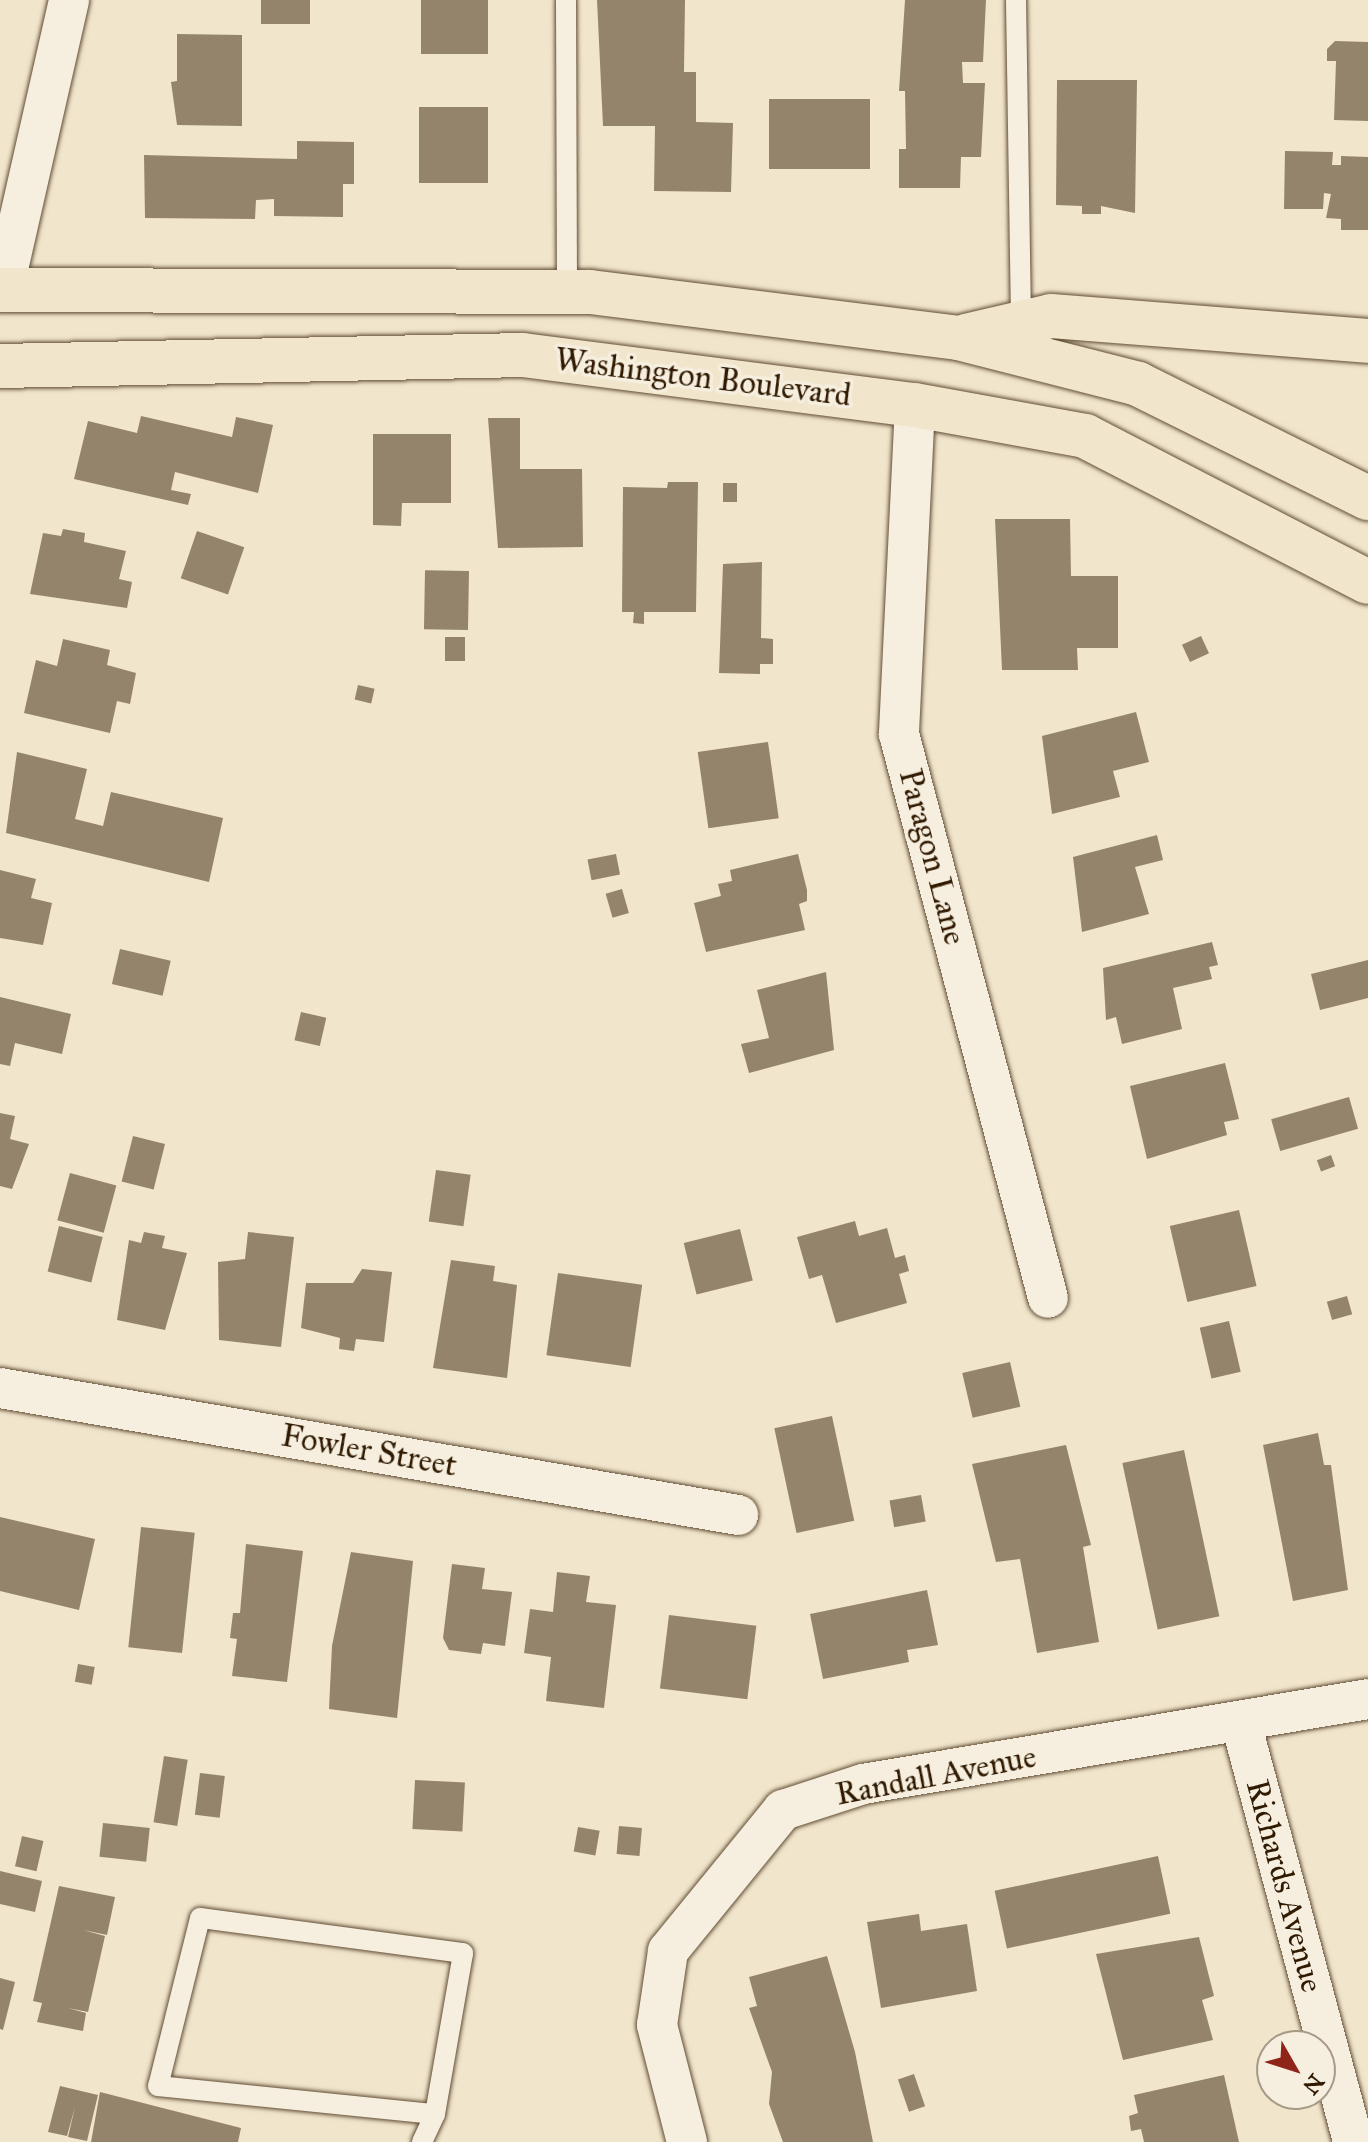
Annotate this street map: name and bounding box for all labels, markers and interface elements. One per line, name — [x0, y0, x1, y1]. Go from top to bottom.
street label: Washington Boulevard — [553, 341, 853, 415]
street label: Paragon Lane — [890, 765, 974, 949]
street label: Fowler Street — [278, 1417, 460, 1485]
street label: Randall Avenue — [833, 1738, 1039, 1814]
street label: Richards Avenue — [1237, 1775, 1331, 1997]
north arrow — [1256, 2030, 1336, 2110]
text: N — [1297, 2068, 1330, 2100]

